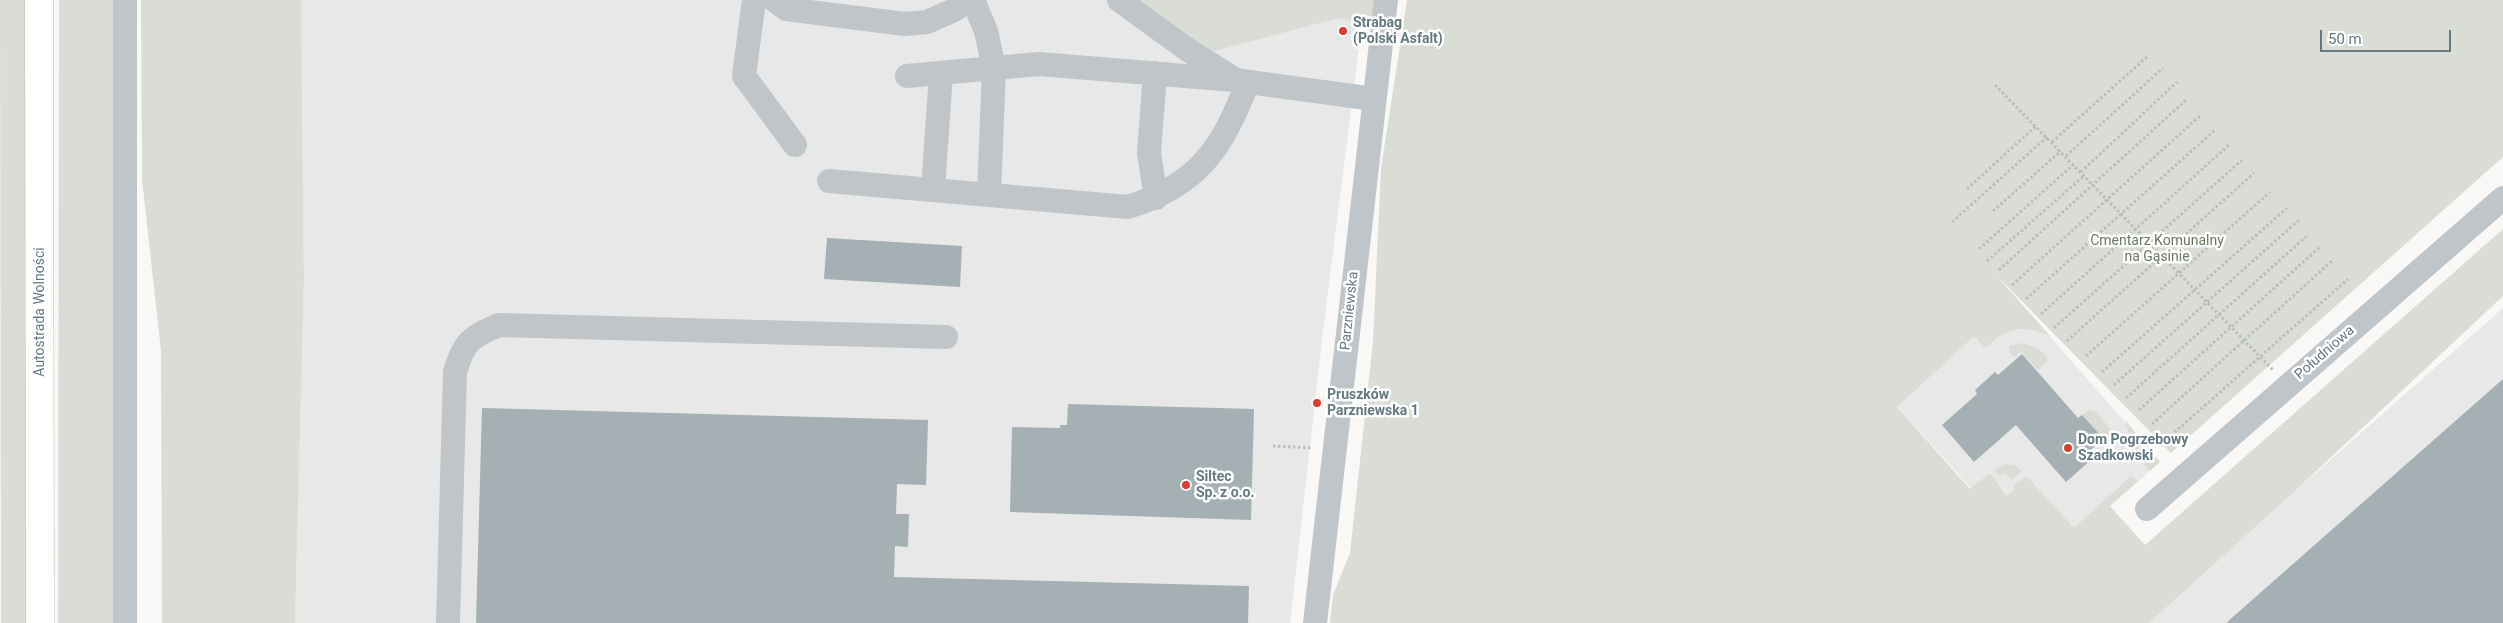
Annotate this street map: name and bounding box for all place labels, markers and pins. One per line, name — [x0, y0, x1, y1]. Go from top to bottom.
place label: Strabag (Polski Asfalt) — [1353, 15, 1443, 48]
marker: Strabag (Polski Asfalt) — [1337, 25, 1349, 37]
place label: Pruszków Parzniewska 1 — [1327, 387, 1419, 420]
marker: Pruszków Parzniewska 1 — [1311, 397, 1323, 409]
place label: Dom Pogrzebowy Szadkowski — [2078, 432, 2188, 464]
marker: Dom Pogrzebowy Szadkowski — [2062, 442, 2074, 454]
place label: Siltec Sp. z o.o. — [1196, 469, 1255, 502]
marker: Siltec Sp. z o.o. — [1180, 479, 1192, 491]

